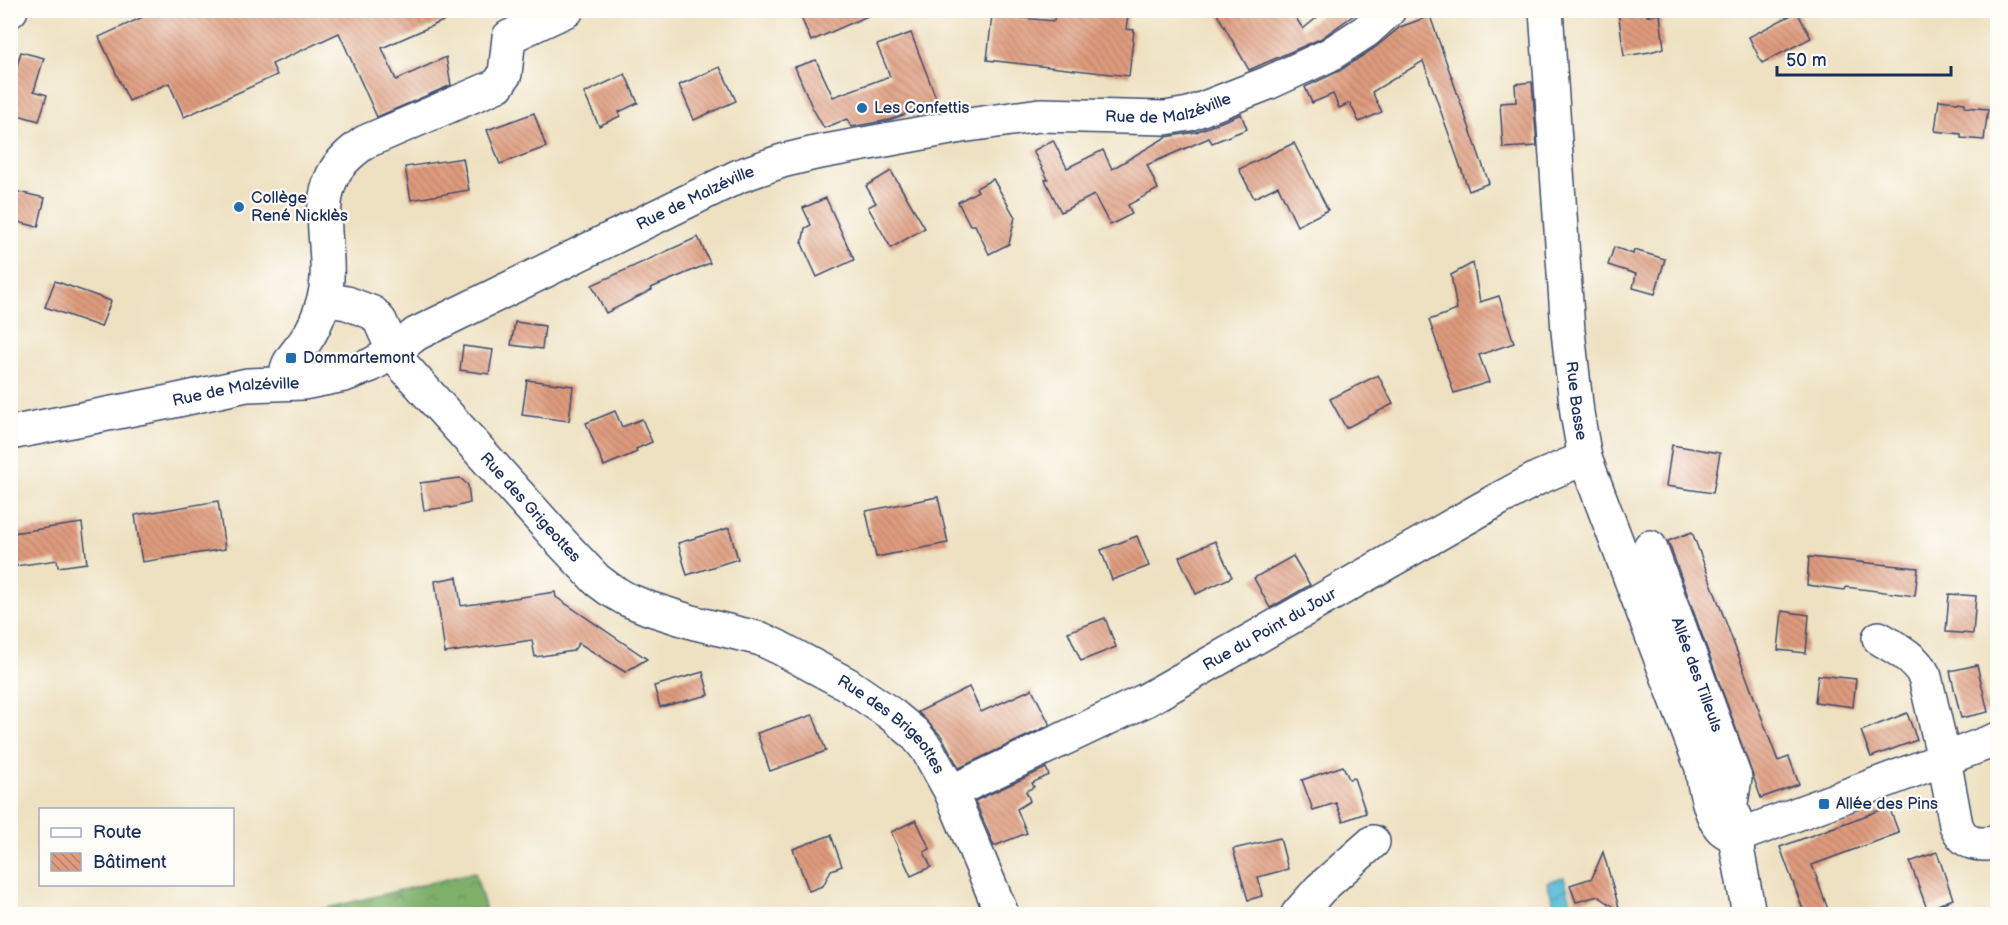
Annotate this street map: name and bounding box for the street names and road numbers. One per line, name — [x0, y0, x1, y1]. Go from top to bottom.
street label: Rue de Malzéville — [1105, 89, 1234, 128]
street label: Rue de Malzéville — [633, 162, 757, 234]
street label: Rue Basse — [1562, 360, 1591, 442]
street label: Rue de Malzéville — [171, 374, 300, 410]
street label: Rue des Grigeottes — [476, 449, 585, 566]
street label: Rue du Point du Jour — [1200, 584, 1340, 675]
street label: Allée des Tilleuls — [1667, 615, 1727, 735]
street label: Rue des Brigeottes — [834, 671, 948, 777]

